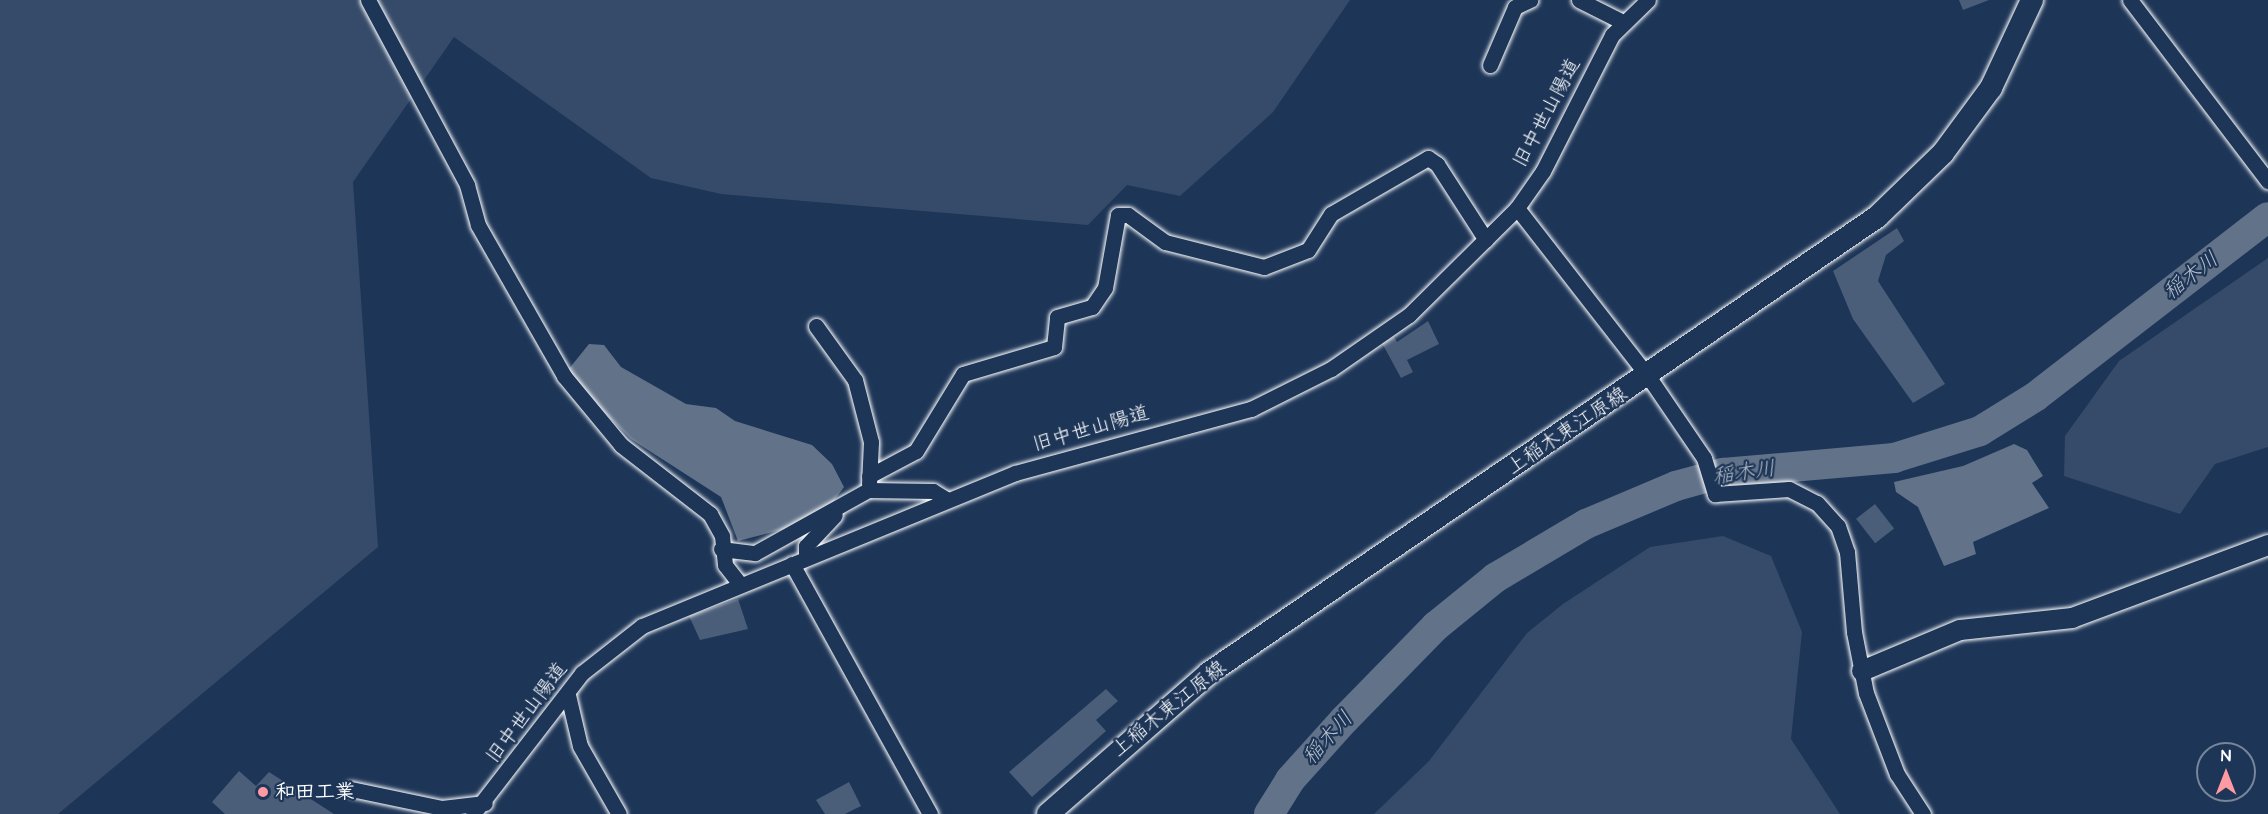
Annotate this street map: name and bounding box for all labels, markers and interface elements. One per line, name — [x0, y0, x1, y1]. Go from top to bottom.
street label: 旧中世山陽道 — [1508, 54, 1586, 172]
water label: 稲木川 — [2158, 247, 2224, 305]
street label: 上稲木東江原線 — [1502, 382, 1632, 480]
street label: 旧中世山陽道 — [1030, 401, 1152, 457]
water label: 稲木川 — [1711, 456, 1777, 490]
street label: 上稲木東江原線 — [1107, 656, 1231, 762]
street label: 旧中世山陽道 — [481, 658, 573, 768]
water label: 稲木川 — [1298, 706, 1358, 770]
north arrow — [2196, 742, 2256, 802]
text: N — [2221, 745, 2231, 767]
place label: 和田工業 — [275, 780, 355, 804]
marker: 和田工業 — [256, 785, 270, 799]

